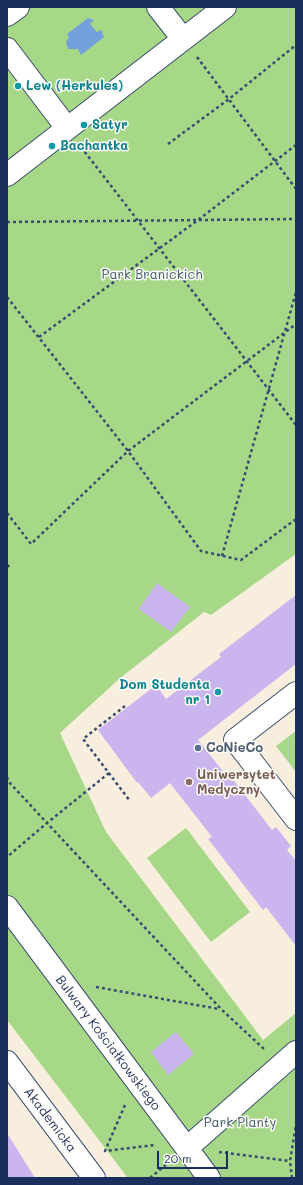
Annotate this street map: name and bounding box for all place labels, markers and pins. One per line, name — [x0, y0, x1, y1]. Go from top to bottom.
place label: Lew (Herkules) — [26, 78, 123, 94]
marker: Lew (Herkules) — [13, 81, 23, 91]
place label: Satyr — [92, 117, 128, 133]
marker: Satyr — [79, 120, 89, 130]
place label: Bachantka — [60, 138, 128, 154]
marker: Bachantka — [47, 141, 57, 151]
place label: Dom Studenta nr 1 — [119, 677, 210, 708]
marker: Dom Studenta nr 1 — [213, 687, 223, 697]
place label: CoNieCo — [206, 740, 263, 756]
marker: CoNieCo — [193, 743, 203, 753]
place label: Uniwersytet Medyczny — [197, 767, 275, 798]
marker: Uniwersytet Medyczny — [184, 777, 194, 787]

